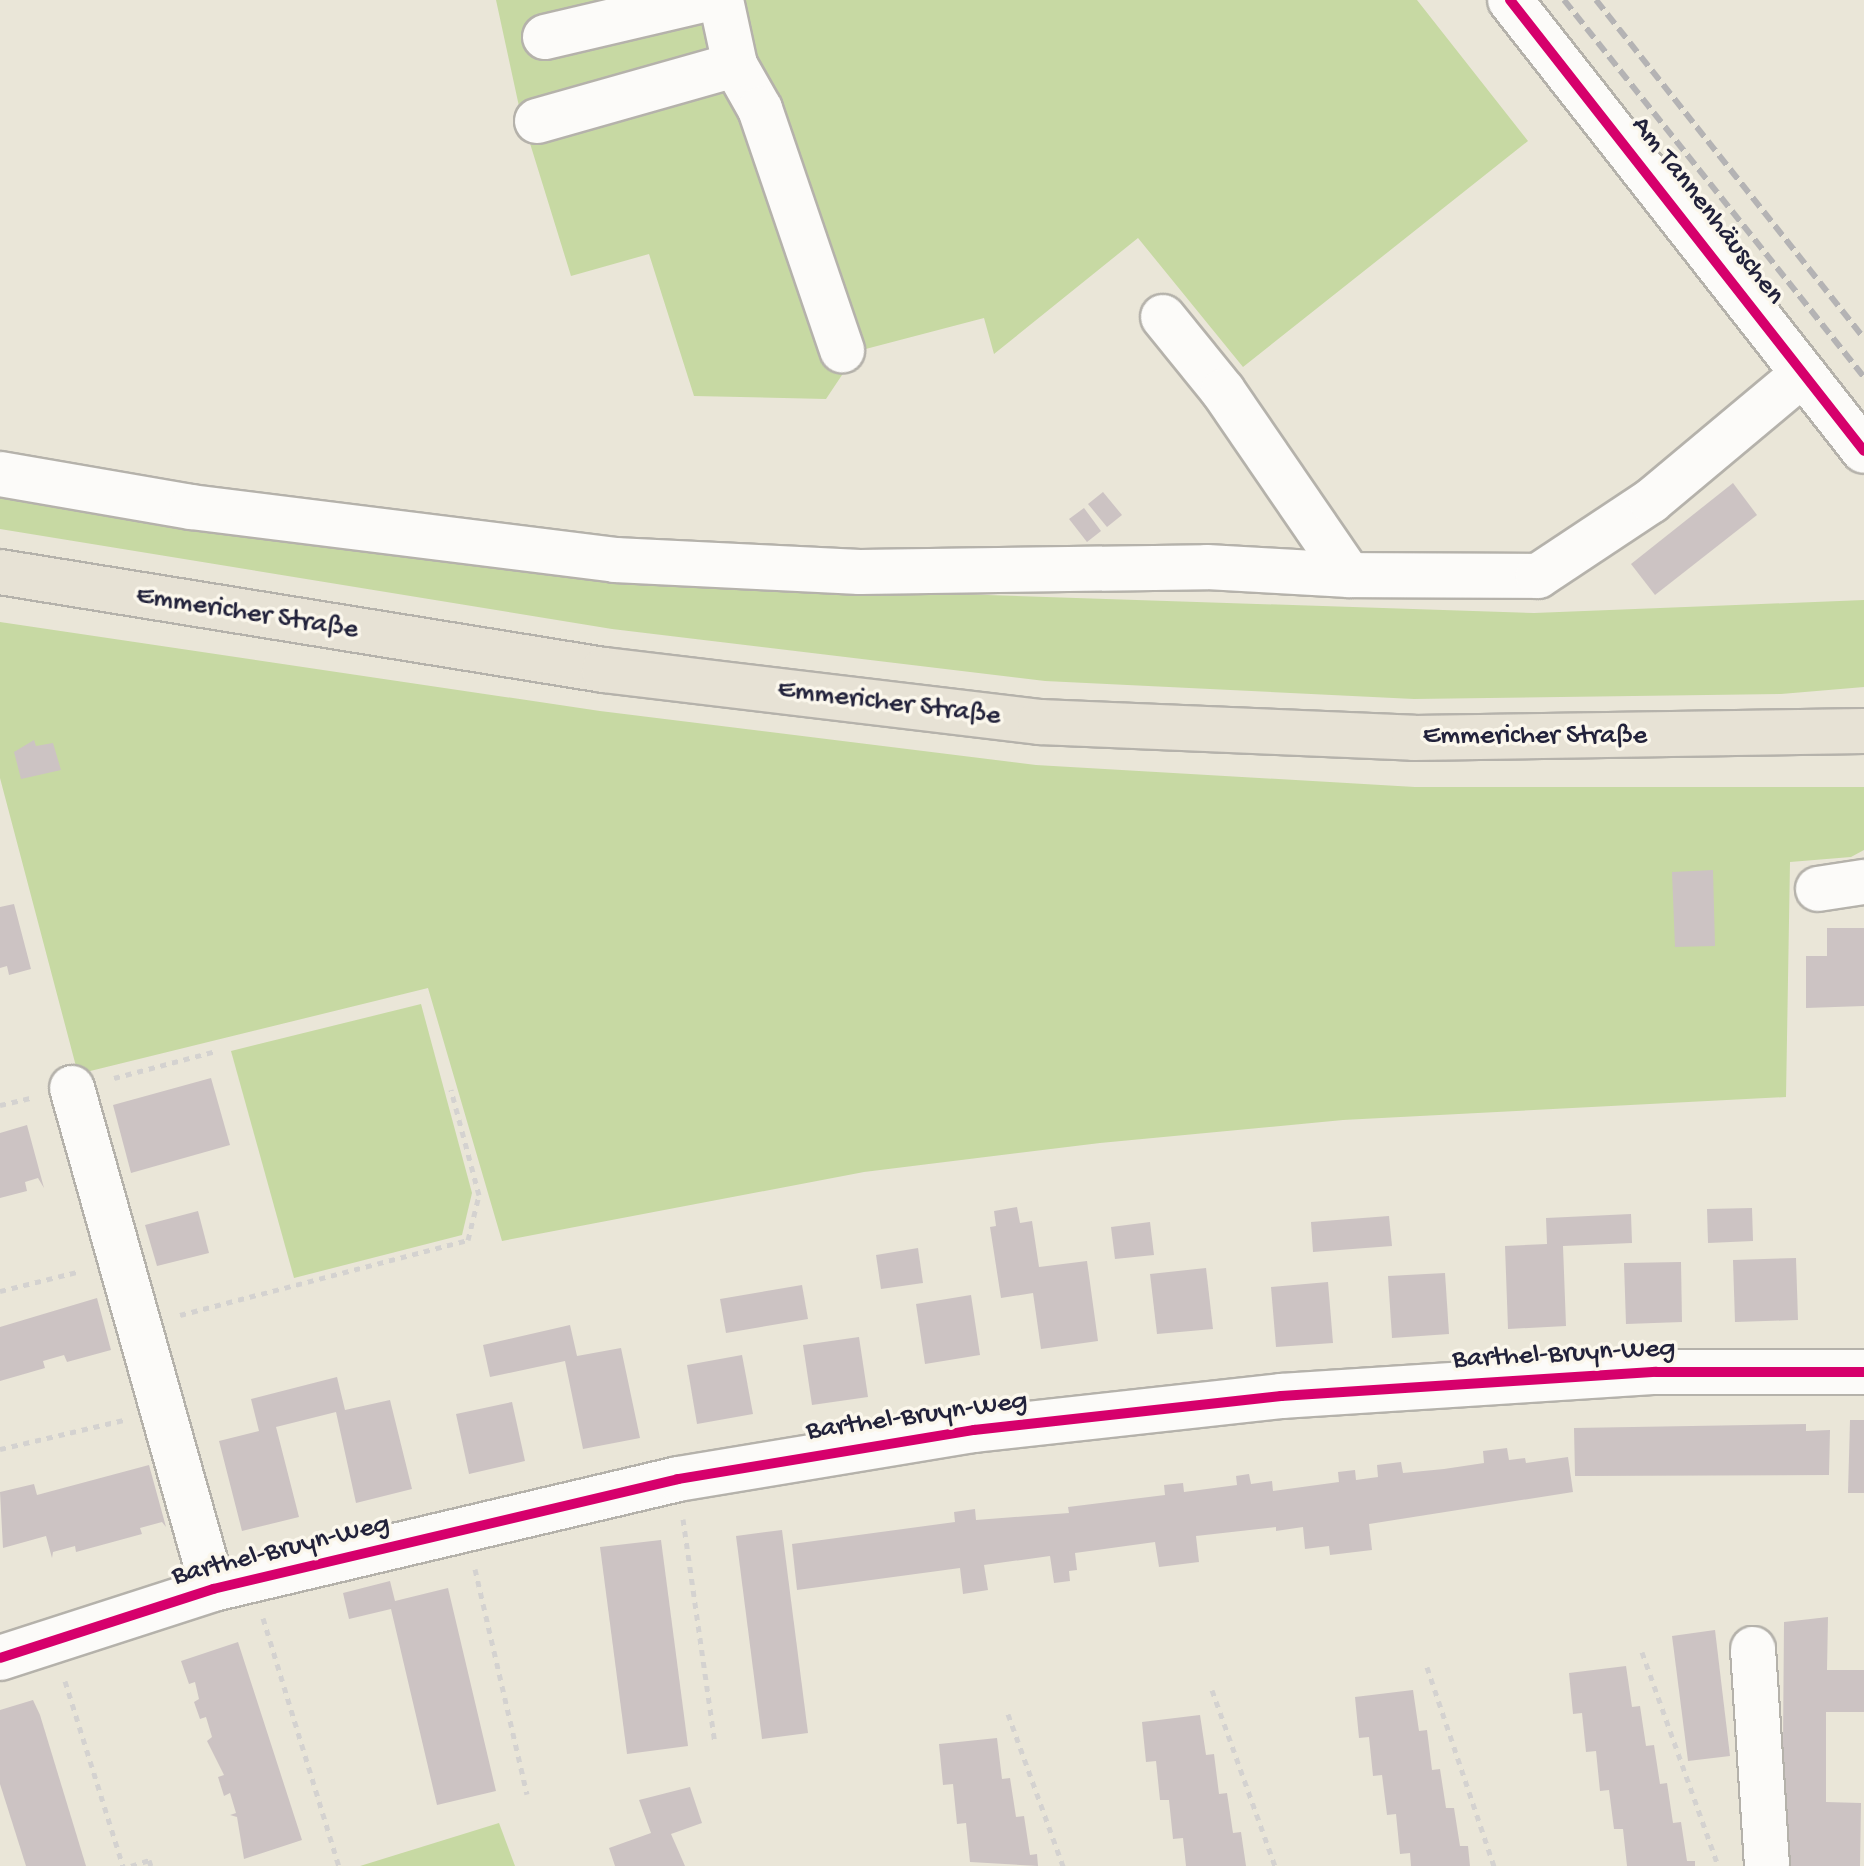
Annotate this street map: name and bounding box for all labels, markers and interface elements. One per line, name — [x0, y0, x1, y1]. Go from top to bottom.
street label: Am Tannenhäuschen — [1623, 110, 1791, 312]
street label: Emmericher Straße — [133, 580, 361, 648]
street label: Emmericher Straße — [776, 674, 1002, 734]
street label: Emmericher Straße — [1423, 720, 1647, 754]
street label: Barthel-Bruyn-Weg — [1452, 1332, 1676, 1378]
street label: Barthel-Bruyn-Weg — [804, 1385, 1030, 1449]
street label: Barthel-Bruyn-Weg — [169, 1508, 393, 1594]

